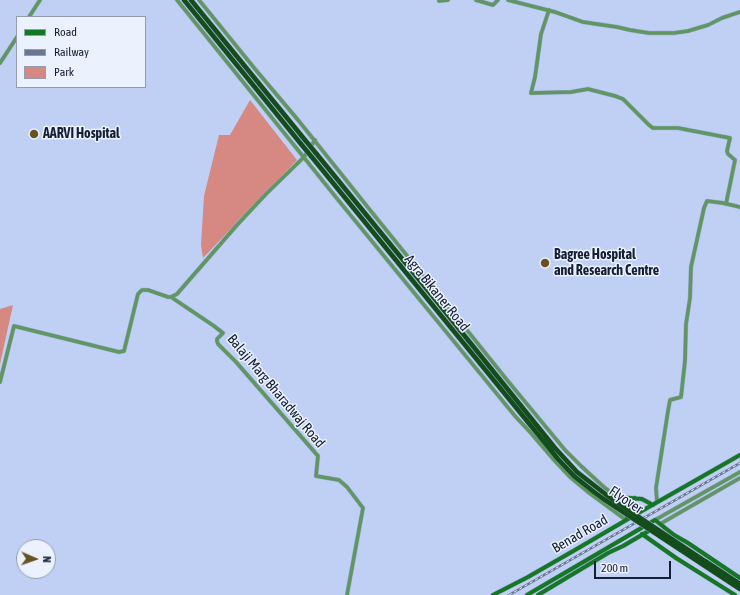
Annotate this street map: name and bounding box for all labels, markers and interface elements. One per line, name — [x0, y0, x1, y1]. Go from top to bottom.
legend — [16, 16, 146, 88]
text: Road — [54, 25, 77, 39]
text: Railway — [54, 45, 89, 59]
text: Park — [54, 65, 74, 79]
place label: AARVI Hospital — [43, 126, 120, 142]
marker: AARVI Hospital — [28, 128, 40, 140]
place label: Bagree Hospital and Research Centre — [554, 247, 659, 280]
street label: Agra Bikaner Road — [401, 251, 473, 335]
marker: Bagree Hospital and Research Centre — [539, 257, 551, 269]
street label: Balaji Marg Bharadwaj Road — [224, 331, 328, 451]
street label: Flyover — [606, 483, 646, 517]
street label: Benad Road — [549, 511, 611, 557]
north arrow — [16, 539, 56, 579]
scale bar — [596, 553, 673, 579]
text: N — [41, 556, 53, 563]
text: 200 m — [601, 561, 628, 575]

